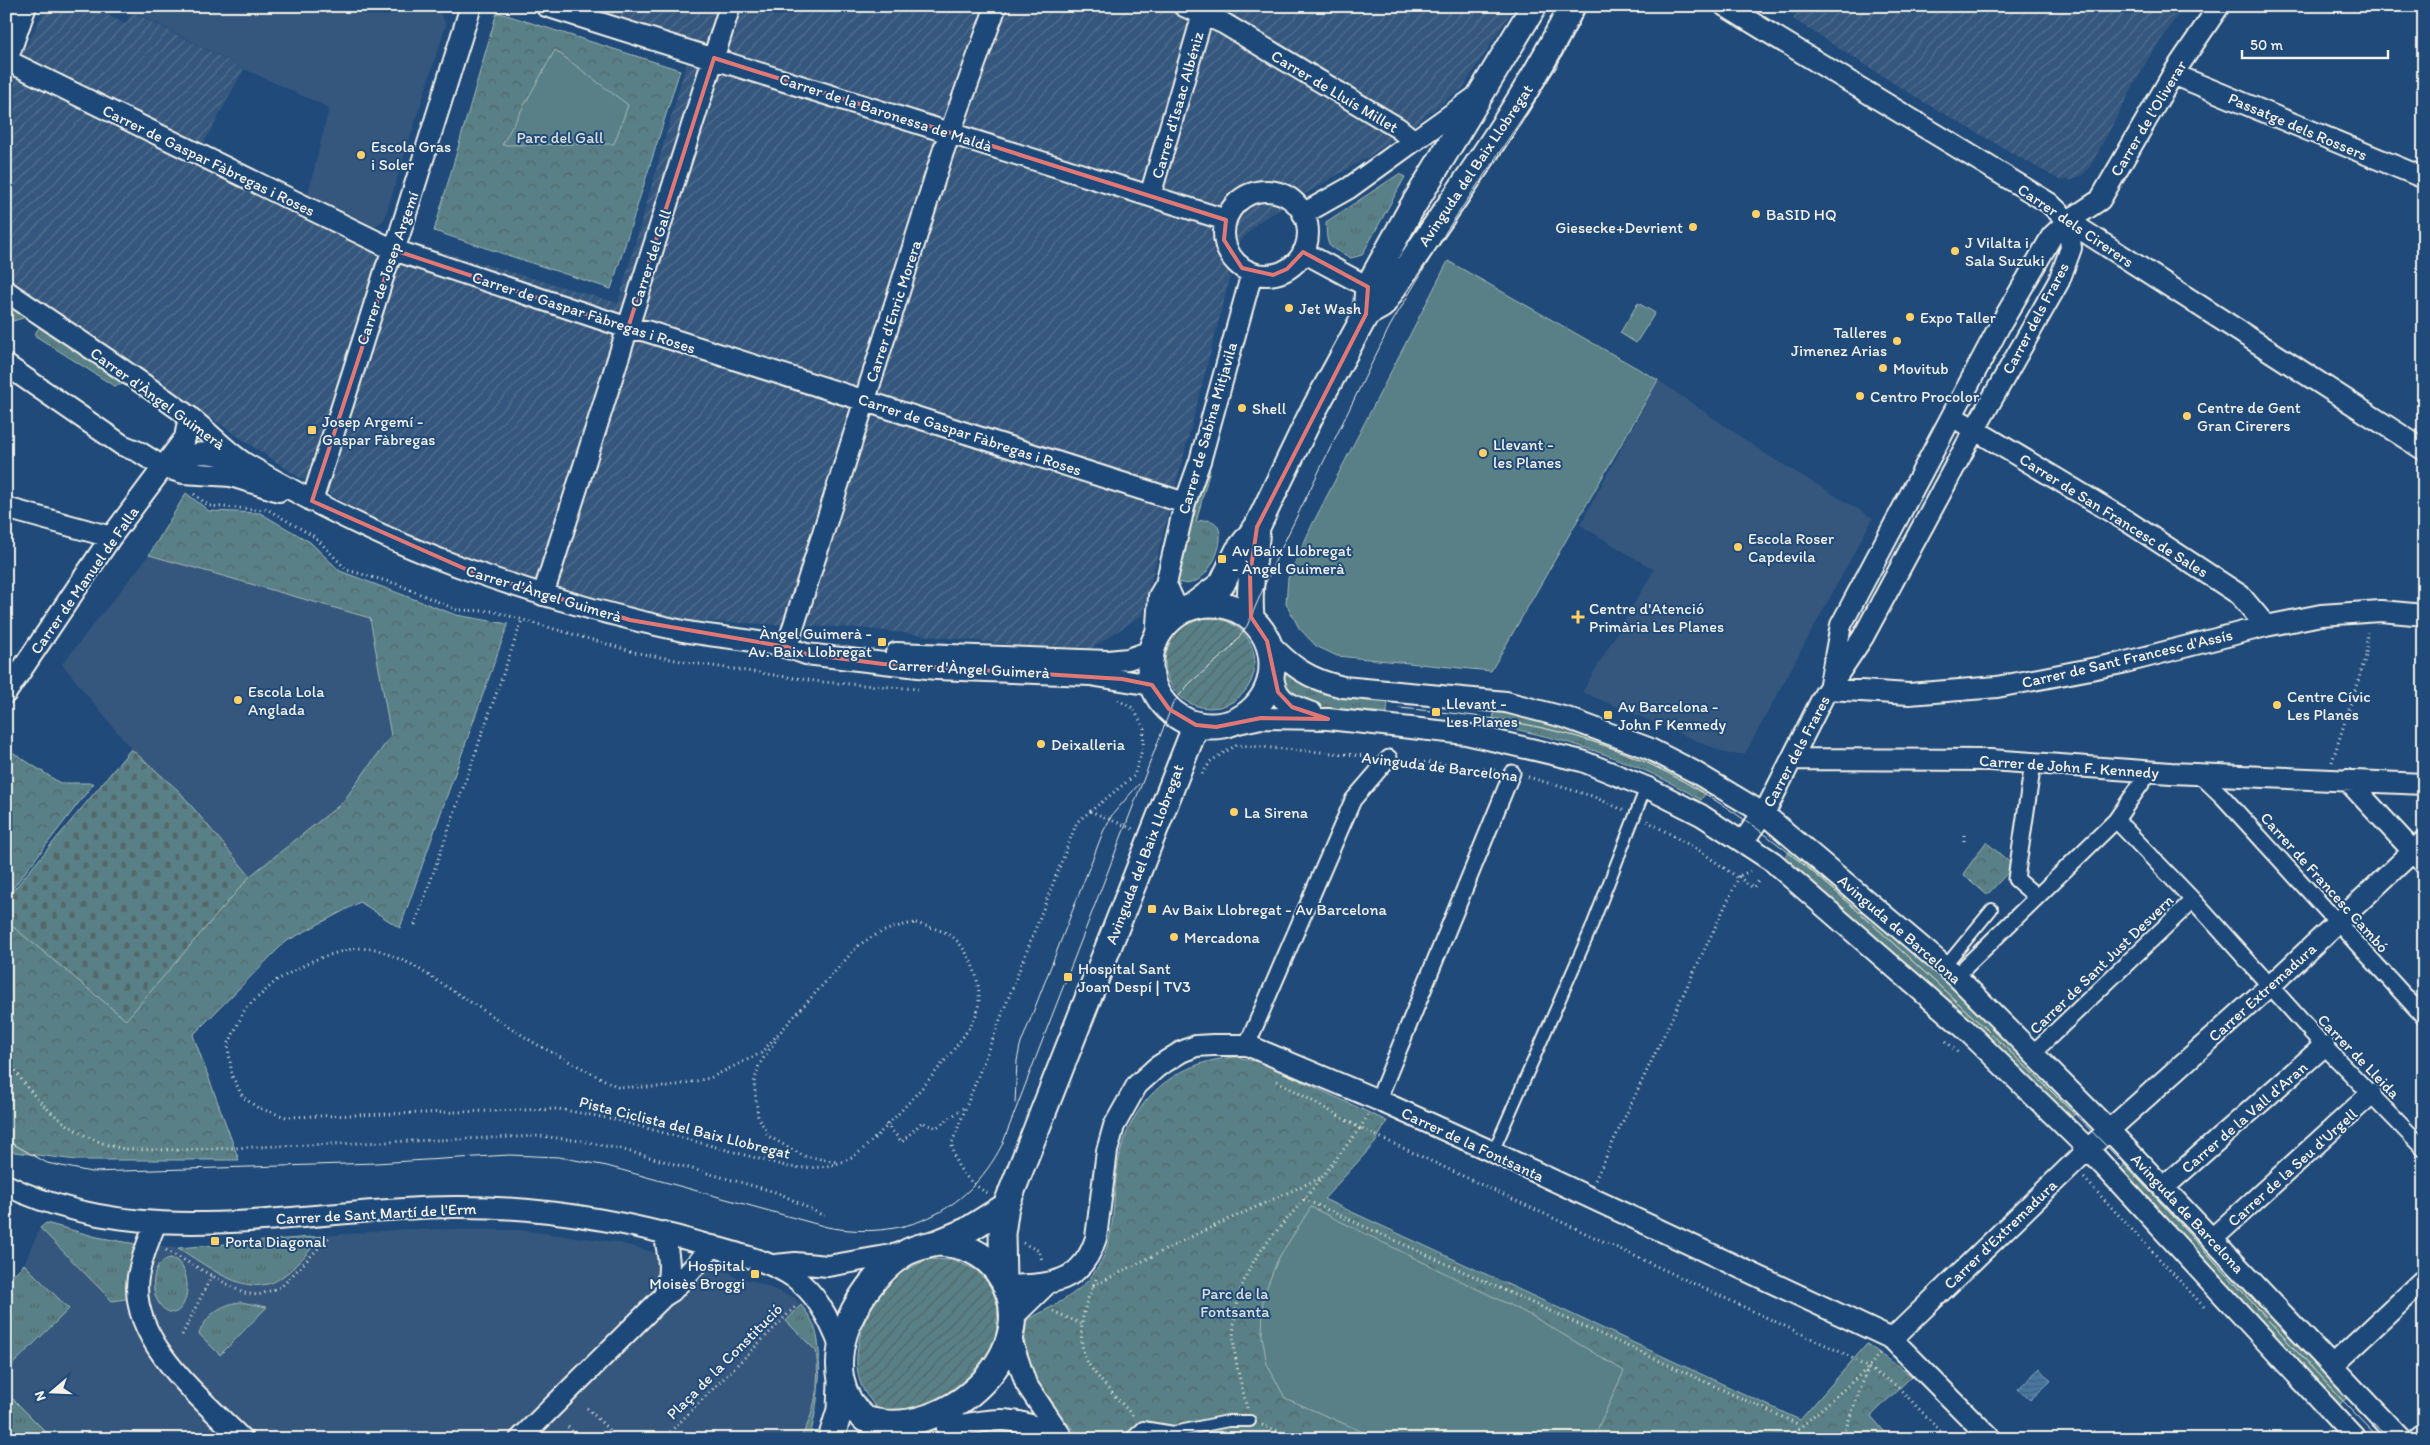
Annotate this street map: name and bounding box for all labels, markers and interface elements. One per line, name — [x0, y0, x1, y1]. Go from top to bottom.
scale bar — [2242, 28, 2389, 60]
street label: Carrer d'Isaac Albéniz — [1147, 29, 1208, 181]
text: 50 m — [2250, 36, 2283, 54]
street label: Carrer de Lluís Millet — [1268, 46, 1402, 137]
street label: Carrer de l'Oliverar — [2106, 56, 2191, 180]
street label: Carrer de la Baronessa de Maldà — [777, 69, 995, 156]
street label: Avinguda del Baix Llobregat — [1414, 81, 1537, 250]
street label: Passatge dels Rossers — [2225, 89, 2370, 164]
street label: Carrer de Gaspar Fàbregas i Roses — [99, 101, 318, 220]
park label: Parc del Gall — [516, 128, 604, 147]
place label: Escola Gras i Soler — [371, 137, 451, 174]
marker: Escola Gras i Soler — [355, 149, 367, 161]
street label: Carrer dels Cirerers — [2014, 180, 2137, 271]
street label: Carrer de Josep Argemí — [352, 189, 423, 347]
place label: BaSID HQ — [1766, 205, 1836, 224]
street label: Carrer del Gall — [626, 206, 675, 309]
marker: BaSID HQ — [1750, 208, 1762, 220]
place label: Giesecke+Devrient — [1555, 218, 1683, 237]
marker: Giesecke+Devrient — [1687, 221, 1699, 233]
place label: J Vilalta i Sala Suzuki — [1965, 233, 2045, 270]
street label: Carrer d'Enric Morera — [862, 237, 926, 385]
marker: J Vilalta i Sala Suzuki — [1949, 245, 1961, 257]
street label: Carrer dels Frares — [1998, 259, 2073, 377]
street label: Carrer de Gaspar Fàbregas i Roses — [470, 267, 698, 358]
place label: Jet Wash — [1299, 299, 1362, 318]
marker: Jet Wash — [1283, 302, 1295, 314]
place label: Expo Taller — [1920, 308, 1996, 327]
marker: Expo Taller — [1904, 311, 1916, 323]
place label: Talleres Jimenez Arias — [1791, 323, 1887, 360]
marker: Talleres Jimenez Arias — [1891, 335, 1903, 347]
street label: Carrer de Sabina Mitjavila — [1174, 339, 1241, 516]
street label: Carrer d'Àngel Guimerà — [87, 343, 229, 454]
place label: Movitub — [1893, 359, 1949, 378]
marker: Movitub — [1877, 362, 1889, 374]
place label: Centro Procolor — [1870, 387, 1980, 406]
street label: Carrer de Gaspar Fàbregas i Roses — [856, 389, 1084, 480]
marker: Centro Procolor — [1854, 390, 1866, 402]
place label: Centre de Gent Gran Cirerers — [2197, 398, 2301, 435]
place label: Shell — [1252, 399, 1287, 418]
marker: Shell — [1236, 402, 1248, 414]
marker: Centre de Gent Gran Cirerers — [2181, 410, 2193, 422]
place label: Josep Argemí - Gaspar Fàbregas — [322, 412, 435, 449]
marker: Josep Argemí - Gaspar Fàbregas — [306, 424, 318, 436]
place label: Llevant - les Planes — [1493, 435, 1561, 472]
marker: Llevant - les Planes — [1477, 447, 1489, 459]
street label: Carrer de San Francesc de Sales — [2016, 449, 2212, 582]
street label: Carrer de Manuel de Falla — [26, 502, 143, 658]
place label: Escola Roser Capdevila — [1748, 529, 1834, 566]
place label: Av Baix Llobregat - Àngel Guimerà — [1232, 541, 1352, 578]
marker: Escola Roser Capdevila — [1732, 541, 1744, 553]
marker: Av Baix Llobregat - Àngel Guimerà — [1216, 553, 1228, 565]
street label: Carrer d'Àngel Guimerà — [464, 561, 625, 626]
place label: Centre d'Atenció Primària Les Planes — [1589, 599, 1724, 636]
marker: Centre d'Atenció Primària Les Planes — [1571, 610, 1585, 624]
place label: Àngel Guimerà - Av. Baix Llobregat — [748, 624, 872, 661]
street label: Carrer de Sant Francesc d'Assís — [2020, 625, 2234, 692]
marker: Àngel Guimerà - Av. Baix Llobregat — [876, 636, 888, 648]
street label: Carrer d'Àngel Guimerà — [888, 655, 1051, 682]
place label: Escola Lola Anglada — [248, 682, 325, 719]
place label: Centre Cívic Les Planes — [2287, 687, 2371, 724]
street label: Carrer dels Frares — [1759, 692, 1834, 810]
marker: Escola Lola Anglada — [232, 694, 244, 706]
place label: Llevant - Les Planes — [1446, 694, 1518, 731]
place label: Av Barcelona - John F Kennedy — [1618, 697, 1726, 734]
marker: Centre Cívic Les Planes — [2271, 699, 2283, 711]
marker: Llevant - Les Planes — [1430, 706, 1442, 718]
marker: Av Barcelona - John F Kennedy — [1602, 709, 1614, 721]
place label: Deixalleria — [1051, 735, 1126, 754]
marker: Deixalleria — [1035, 738, 1047, 750]
street label: Avinguda de Barcelona — [1361, 748, 1519, 786]
street label: Carrer de John F. Kennedy — [1978, 751, 2160, 782]
street label: Avinguda del Baix Llobregat — [1101, 761, 1188, 947]
place label: La Sirena — [1244, 803, 1309, 822]
marker: La Sirena — [1228, 806, 1240, 818]
street label: Carrer de Francesc Cambó — [2257, 808, 2393, 956]
street label: Avinguda de Barcelona — [1834, 871, 1965, 988]
street label: Carrer de Sant Just Desvern — [2025, 891, 2177, 1038]
place label: Av Baix Llobregat - Av Barcelona — [1162, 900, 1387, 919]
marker: Av Baix Llobregat - Av Barcelona — [1146, 903, 1158, 915]
place label: Mercadona — [1184, 928, 1261, 947]
marker: Mercadona — [1168, 931, 1180, 943]
street label: Carrer Extremadura — [2205, 939, 2321, 1046]
place label: Hospital Sant Joan Despí | TV3 — [1078, 959, 1191, 996]
marker: Hospital Sant Joan Despí | TV3 — [1062, 971, 1074, 983]
street label: Carrer de Lleida — [2314, 1010, 2404, 1103]
street label: Carrer de la Vall d'Aran — [2177, 1058, 2311, 1177]
street label: Pista Ciclista del Baix Llobregat — [577, 1092, 792, 1163]
street label: Carrer de la Fontsanta — [1398, 1103, 1548, 1186]
street label: Carrer de la Seu d'Urgell — [2224, 1104, 2361, 1231]
street label: Avinguda de Barcelona — [2127, 1149, 2248, 1277]
street label: Carrer d'Extremadura — [1940, 1175, 2061, 1293]
street label: Carrer de Sant Martí de l'Erm — [275, 1199, 477, 1228]
place label: Porta Diagonal — [225, 1232, 327, 1251]
marker: Porta Diagonal — [209, 1235, 221, 1247]
place label: Hospital Moisès Broggi — [649, 1256, 745, 1293]
marker: Hospital Moisès Broggi — [749, 1268, 761, 1280]
park label: Parc de la Fontsanta — [1200, 1284, 1270, 1321]
street label: Plaça de la Constitució — [662, 1299, 786, 1423]
north arrow — [28, 1368, 78, 1418]
text: N — [31, 1389, 50, 1403]

